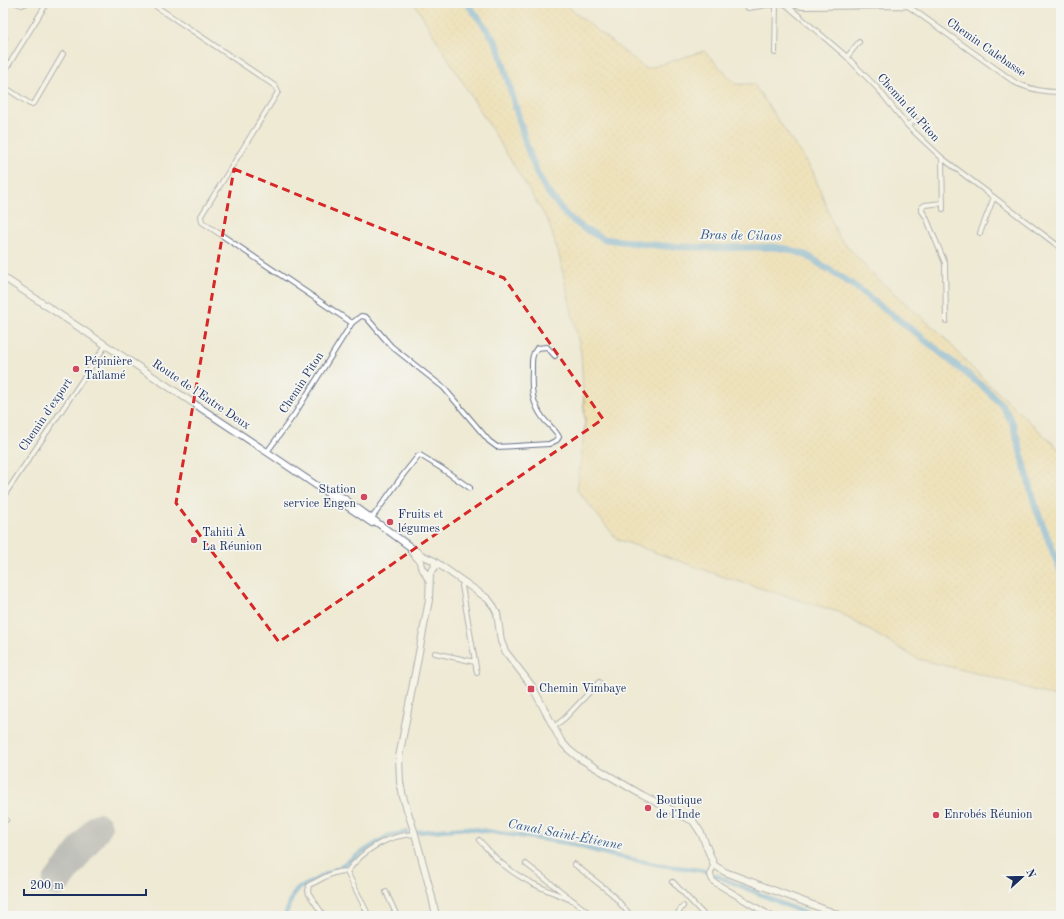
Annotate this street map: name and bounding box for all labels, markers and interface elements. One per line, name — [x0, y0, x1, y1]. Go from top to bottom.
street label: Chemin Calebasse — [944, 16, 1028, 80]
street label: Chemin du Piton — [875, 72, 942, 145]
water label: Bras de Cilaos — [699, 229, 783, 243]
street label: Chemin Piton — [278, 350, 327, 416]
place label: Pépinière Taïlamé — [84, 356, 133, 382]
street label: Route de l'Entre Deux — [150, 358, 252, 432]
marker: Pépinière Taïlamé — [71, 364, 81, 374]
street label: Chemin d'export — [17, 376, 75, 454]
place label: Station service Engen — [283, 484, 357, 510]
marker: Station service Engen — [359, 492, 369, 502]
place label: Fruits et légumes — [398, 509, 443, 535]
marker: Fruits et légumes — [385, 517, 395, 527]
place label: Tahiti À La Réunion — [202, 524, 263, 553]
marker: Tahiti À La Réunion — [189, 535, 199, 545]
place label: Chemin Vimbaye — [539, 683, 627, 695]
marker: Chemin Vimbaye — [526, 684, 536, 694]
place label: Boutique de l'Inde — [656, 795, 703, 821]
marker: Boutique de l'Inde — [643, 803, 653, 813]
place label: Enrobés Réunion — [944, 809, 1033, 821]
marker: Enrobés Réunion — [931, 810, 941, 820]
water label: Canal Saint-Étienne — [507, 816, 624, 852]
north arrow — [1002, 857, 1042, 897]
text: N — [1023, 868, 1037, 880]
scale bar — [24, 871, 146, 897]
text: 200 m — [30, 880, 64, 892]

